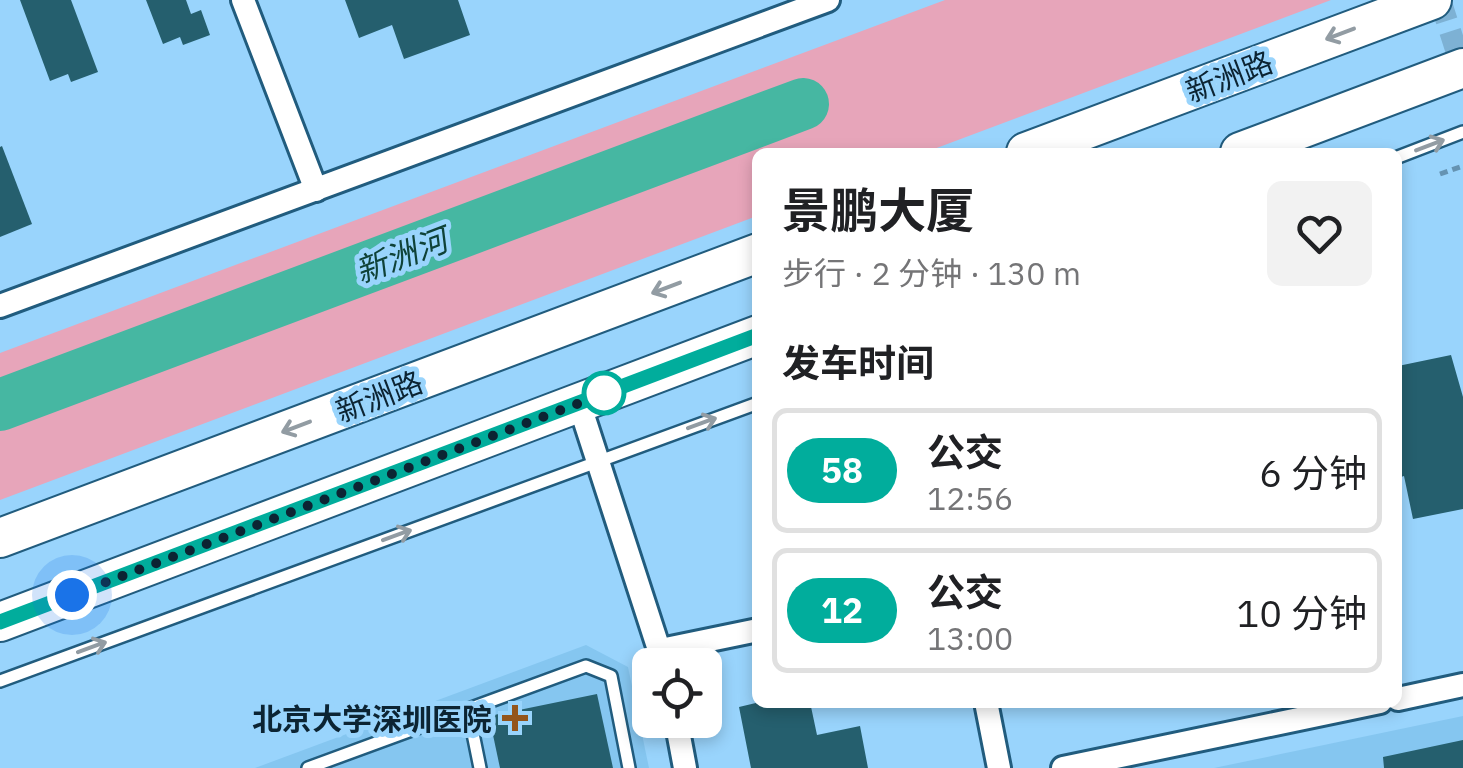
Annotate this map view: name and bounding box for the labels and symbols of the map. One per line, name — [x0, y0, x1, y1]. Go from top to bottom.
one-way arrow — [1326, 26, 1357, 44]
street label: 新洲路 — [1180, 42, 1278, 110]
one-way arrow — [1414, 135, 1445, 153]
water label: 新洲河 — [349, 216, 459, 292]
one-way arrow — [652, 280, 683, 298]
street label: 新洲路 — [330, 362, 428, 430]
unlabelled marker — [583, 372, 625, 414]
one-way arrow — [685, 413, 716, 431]
one-way arrow — [282, 419, 313, 437]
one-way arrow — [380, 525, 411, 543]
your location — [47, 570, 97, 620]
one-way arrow — [75, 637, 106, 655]
place label: 北京大学深圳医院 — [252, 699, 492, 738]
marker: 北京大学深圳医院 — [502, 705, 528, 731]

